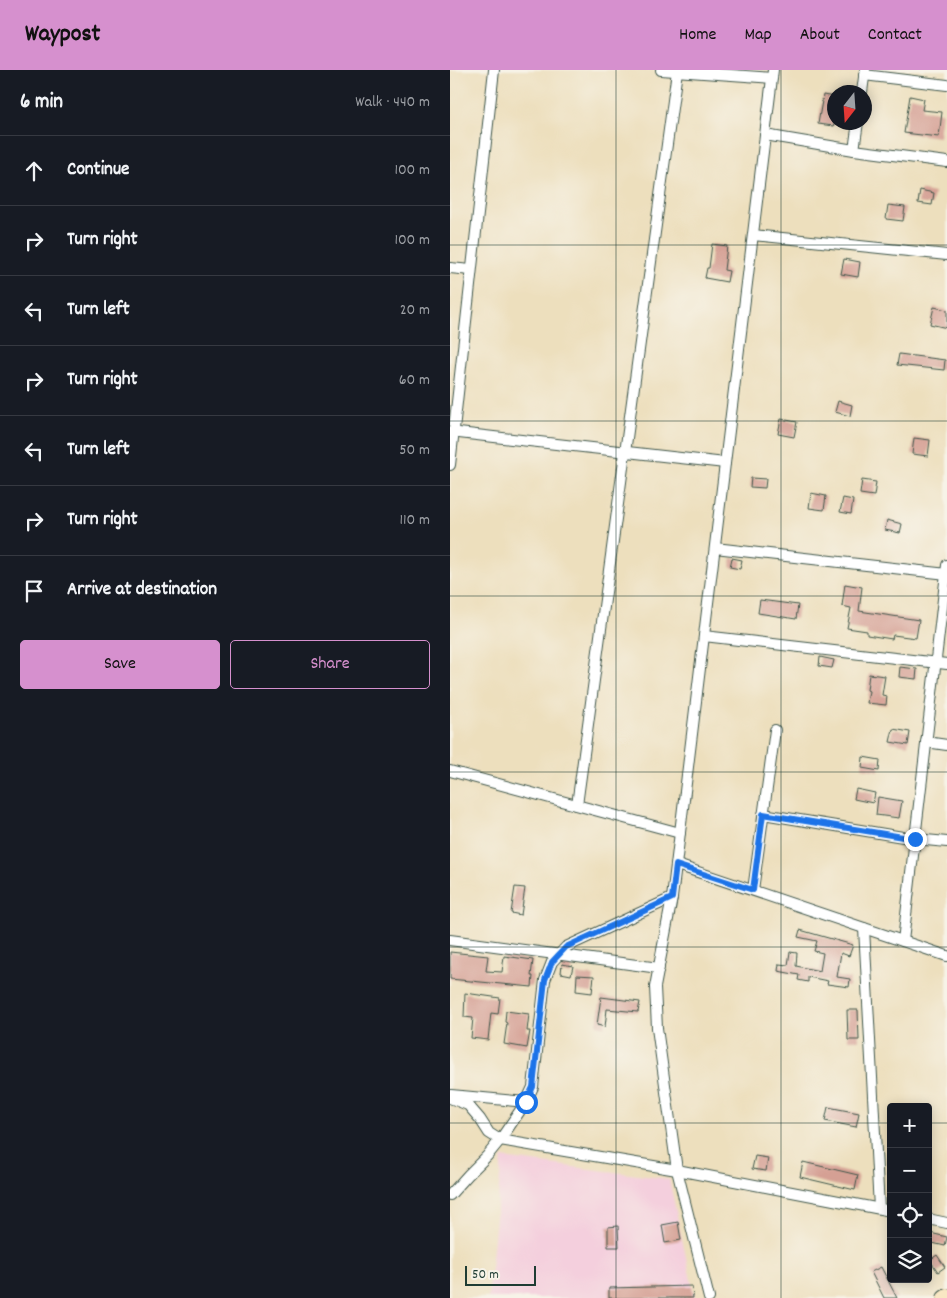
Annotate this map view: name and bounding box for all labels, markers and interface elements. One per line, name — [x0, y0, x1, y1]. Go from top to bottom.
text: Waypost — [25, 18, 100, 52]
text: Home — [679, 23, 716, 48]
text: Map — [744, 23, 772, 48]
text: About — [800, 23, 840, 48]
text: Contact — [868, 23, 922, 48]
north arrow — [827, 85, 872, 130]
text: 6 min — [20, 88, 63, 118]
text: Walk · 440 m — [355, 91, 430, 114]
icon: ahead — [20, 157, 48, 185]
text: Continue — [67, 157, 129, 184]
text: 100 m — [394, 159, 430, 182]
icon: right — [20, 227, 48, 255]
text: Turn right — [67, 227, 138, 254]
text: 100 m — [394, 229, 430, 252]
icon: left — [20, 297, 48, 325]
text: Turn left — [67, 297, 130, 324]
text: 20 m — [400, 299, 430, 322]
icon: right — [20, 367, 48, 395]
text: Turn right — [67, 367, 138, 394]
text: 60 m — [399, 369, 430, 392]
icon: left — [20, 437, 48, 465]
text: Turn left — [67, 437, 130, 464]
text: 50 m — [399, 439, 430, 462]
icon: right — [20, 507, 48, 535]
text: Turn right — [67, 507, 138, 534]
text: 110 m — [400, 509, 430, 532]
icon: arrive — [20, 577, 48, 605]
text: Arrive at destination — [67, 577, 217, 604]
button: Save — [20, 640, 220, 689]
button: Share — [230, 640, 430, 689]
route end — [904, 828, 927, 851]
route start — [515, 1091, 538, 1114]
map controls — [887, 1103, 932, 1283]
button: + — [887, 1103, 932, 1148]
button: − — [887, 1148, 932, 1193]
button: locate — [887, 1193, 932, 1238]
button: layers — [887, 1238, 932, 1283]
scale bar — [465, 1263, 536, 1286]
text: 50 m — [472, 1265, 499, 1285]

